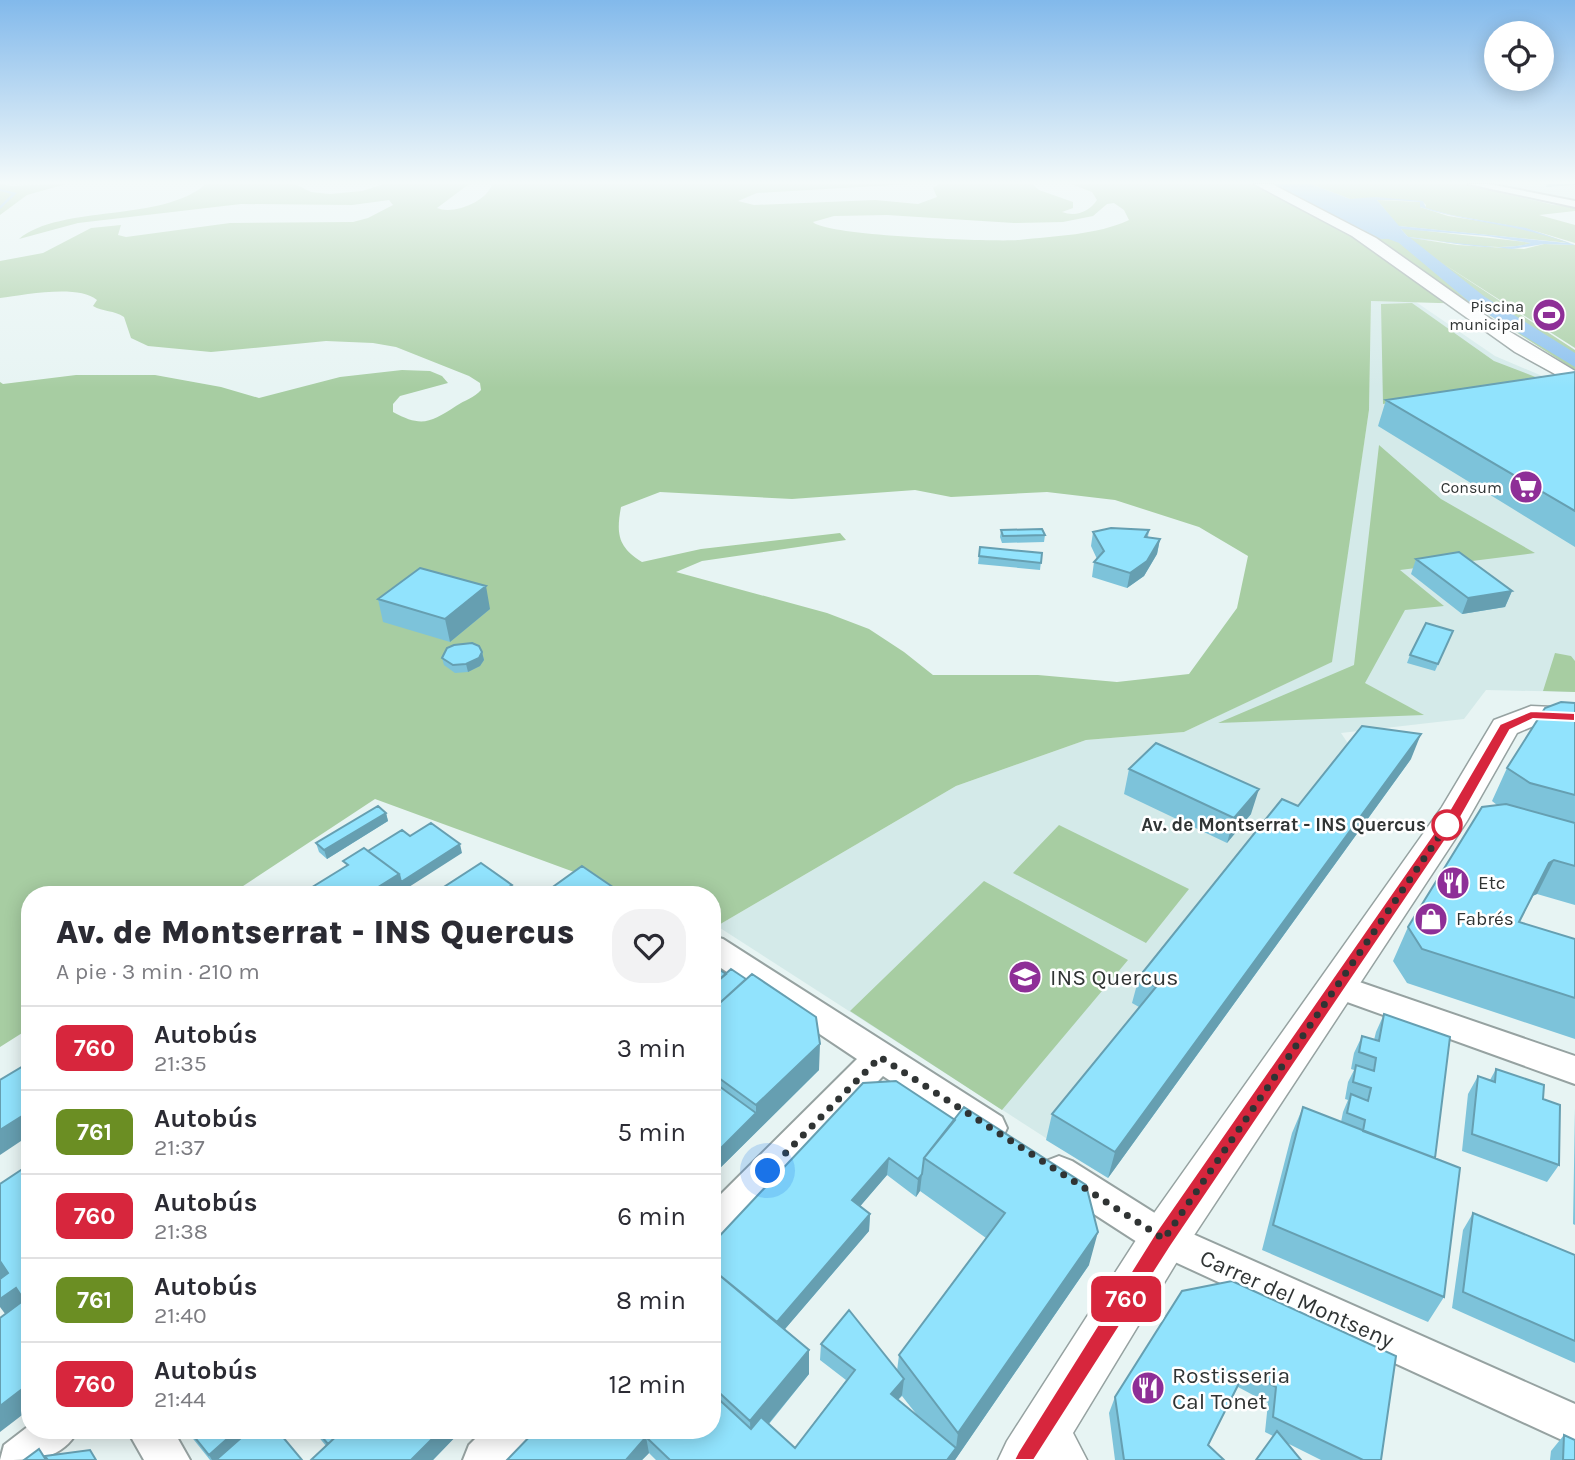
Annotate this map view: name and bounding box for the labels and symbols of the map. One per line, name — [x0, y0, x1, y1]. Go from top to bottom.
sports icon: Piscina municipal — [1530, 296, 1568, 334]
place label: Piscina municipal — [1449, 297, 1524, 334]
supermarket icon: Consum — [1507, 468, 1545, 506]
place label: Consum — [1441, 478, 1502, 497]
marker: Av. de Montserrat - INS Quercus — [1432, 810, 1462, 840]
place label: Av. de Montserrat - INS Quercus — [1141, 814, 1426, 836]
restaurant icon: Etc — [1434, 864, 1472, 902]
place label: Etc — [1478, 872, 1506, 894]
shop icon: Fabrés — [1412, 900, 1450, 938]
place label: Fabrés — [1456, 908, 1514, 930]
school or university icon: INS Quercus — [1006, 958, 1044, 996]
place label: INS Quercus — [1050, 964, 1178, 991]
your location — [750, 1153, 785, 1188]
street label: Carrer del Montseny — [1196, 1244, 1398, 1354]
line badge: 760 — [1086, 1276, 1166, 1322]
place label: Rostisseria Cal Tonet — [1172, 1362, 1290, 1415]
restaurant icon: Rostisseria Cal Tonet — [1129, 1369, 1167, 1407]

